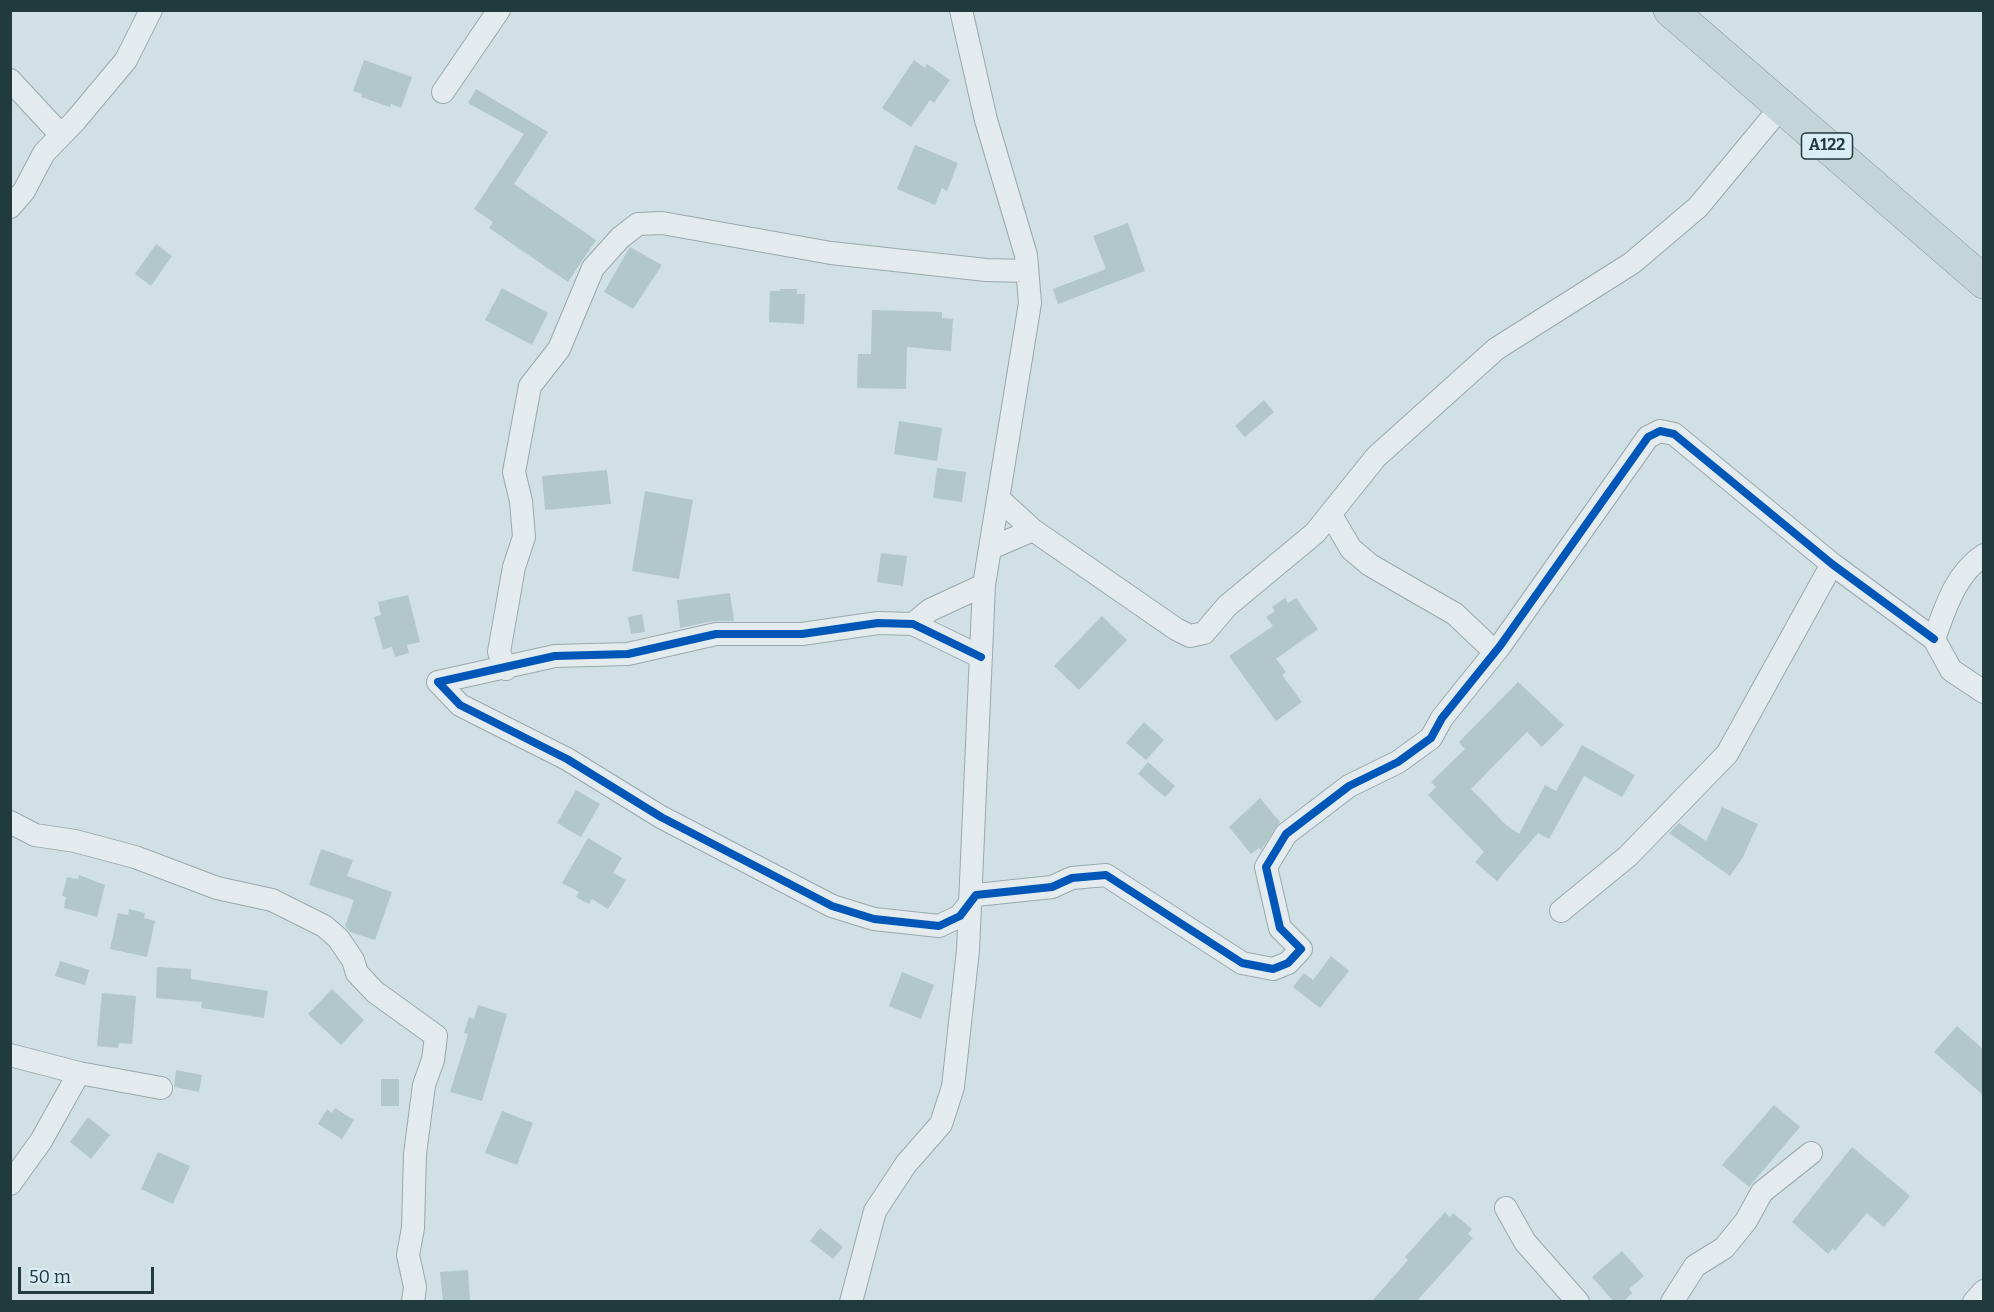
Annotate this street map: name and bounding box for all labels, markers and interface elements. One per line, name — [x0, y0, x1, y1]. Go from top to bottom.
road number: A122 — [1802, 133, 1852, 159]
scale bar — [21, 1255, 158, 1293]
text: 50 m — [29, 1266, 71, 1288]

